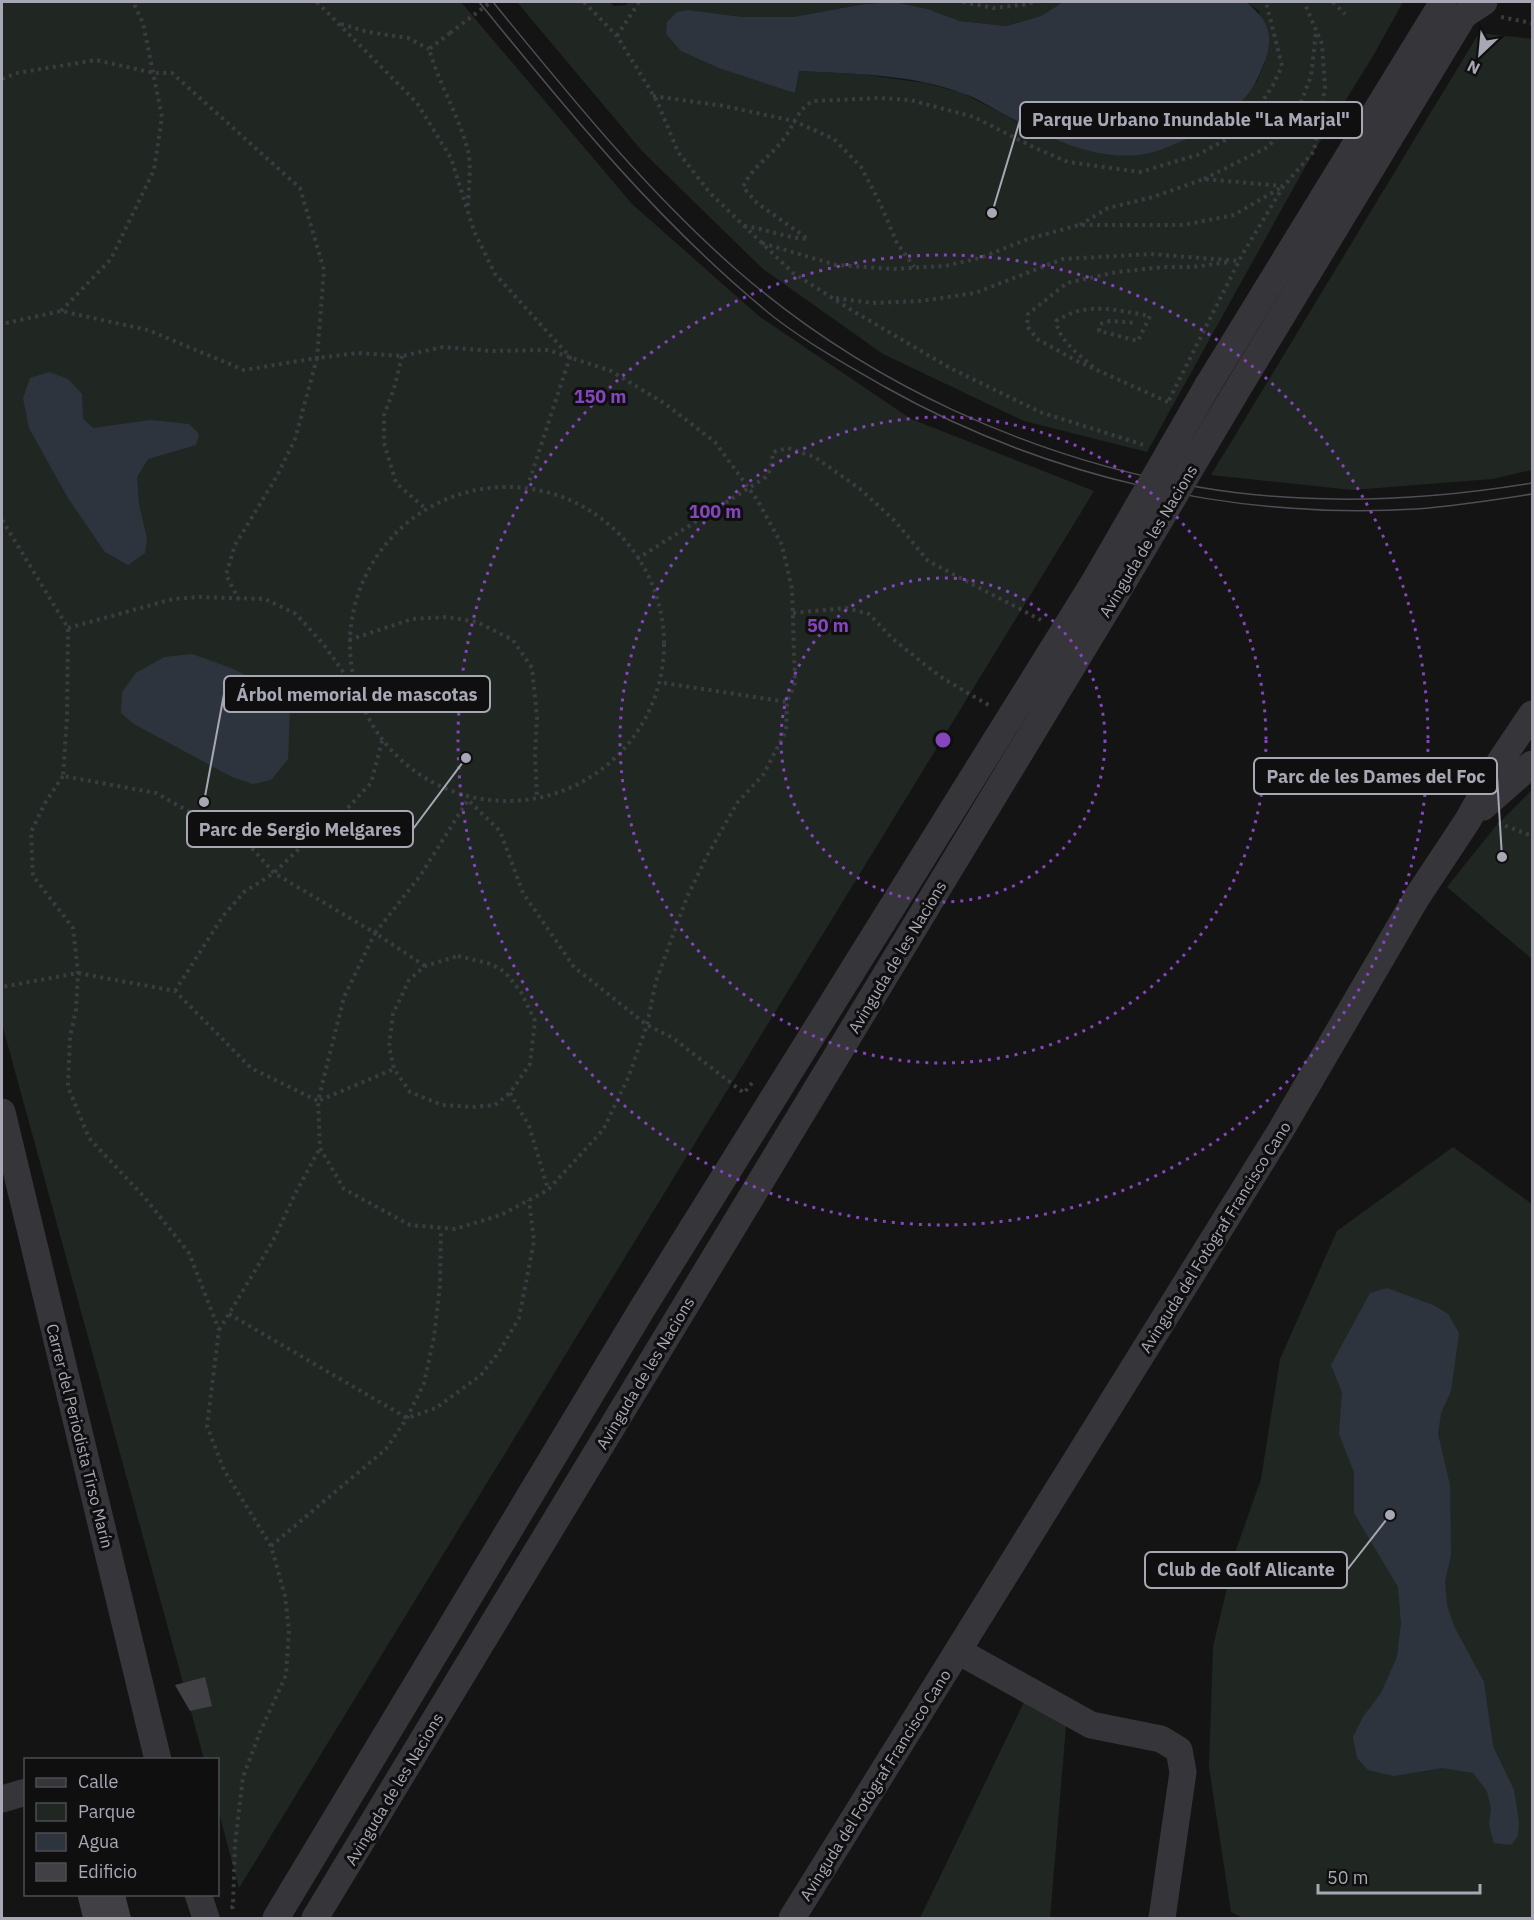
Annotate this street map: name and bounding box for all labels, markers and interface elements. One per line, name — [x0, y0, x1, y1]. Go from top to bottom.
north arrow — [1450, 24, 1510, 84]
text: N — [1464, 56, 1483, 79]
callout: Parque Urbano Inundable "La Marjal" — [1020, 102, 1362, 138]
text: Parque Urbano Inundable "La Marjal" — [1032, 108, 1350, 131]
text: 150 m — [574, 385, 626, 408]
street label: Avinguda de les Nacions — [1095, 461, 1201, 621]
text: 100 m — [689, 500, 741, 523]
text: 50 m — [807, 614, 849, 637]
callout: Árbol memorial de mascotas — [224, 676, 490, 712]
text: Árbol memorial de mascotas — [236, 682, 478, 706]
centre of rings — [933, 730, 953, 750]
callout: Parc de les Dames del Foc — [1254, 758, 1497, 794]
text: Parc de les Dames del Foc — [1266, 765, 1486, 788]
callout: Parc de Sergio Melgares — [187, 811, 413, 847]
text: Parc de Sergio Melgares — [199, 818, 401, 841]
street label: Avinguda de les Nacions — [844, 877, 950, 1037]
street label: Avinguda del Fotògraf Francisco Cano — [1135, 1118, 1295, 1356]
street label: Avinguda de les Nacions — [592, 1293, 698, 1453]
street label: Carrer del Periodista Tirso Marín — [42, 1322, 118, 1550]
callout: Club de Golf Alicante — [1145, 1552, 1347, 1588]
text: Club de Golf Alicante — [1157, 1558, 1335, 1581]
street label: Avinguda del Fotògraf Francisco Cano — [795, 1666, 955, 1904]
street label: Avinguda de les Nacions — [341, 1709, 447, 1869]
legend — [24, 1758, 219, 1896]
text: Calle — [78, 1770, 118, 1793]
text: Parque — [78, 1800, 136, 1823]
text: Agua — [78, 1830, 119, 1853]
scale bar — [1318, 1857, 1480, 1895]
text: Edificio — [78, 1860, 137, 1883]
text: 50 m — [1327, 1866, 1369, 1889]

